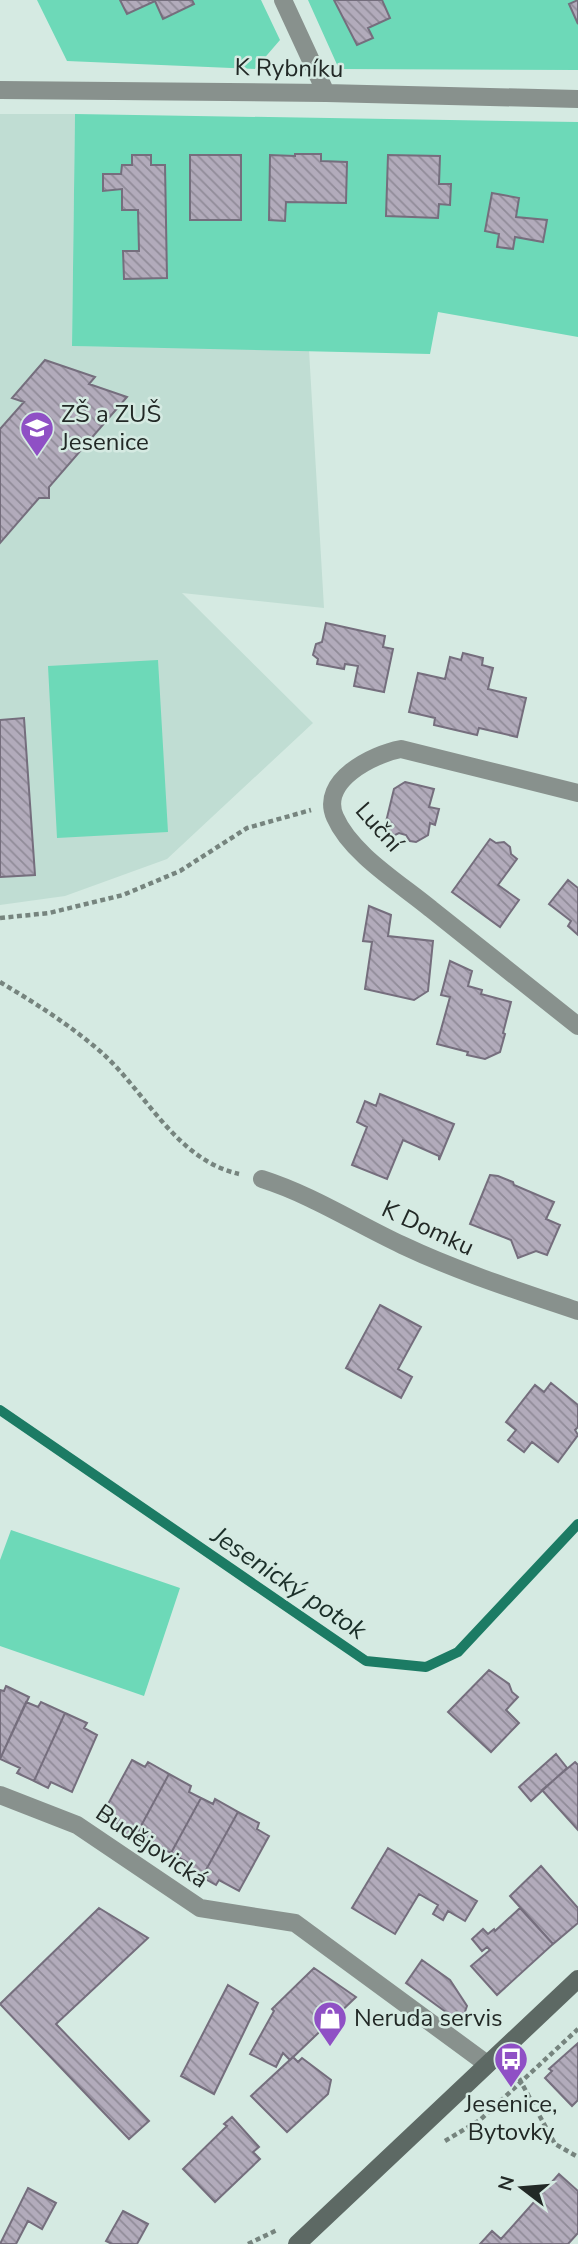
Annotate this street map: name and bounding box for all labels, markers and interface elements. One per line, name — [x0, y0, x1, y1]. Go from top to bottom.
street label: K Rybníku — [234, 51, 344, 85]
place label: ZŠ a ZUŠ Jesenice — [60, 398, 161, 458]
school or university icon: ZŠ a ZUŠ Jesenice — [18, 409, 56, 458]
street label: Luční — [348, 795, 411, 860]
street label: K Domku — [377, 1193, 479, 1263]
water label: Jesenický potok — [203, 1517, 374, 1648]
street label: Budějovická — [90, 1797, 214, 1895]
shop icon: Neruda servis — [311, 1999, 349, 2048]
place label: Neruda servis — [354, 2002, 503, 2034]
bus stop icon: Jesenice, Bytovky — [492, 2040, 530, 2089]
place label: Jesenice, Bytovky — [463, 2088, 558, 2148]
north arrow — [487, 2153, 557, 2223]
text: N — [492, 2173, 521, 2194]

